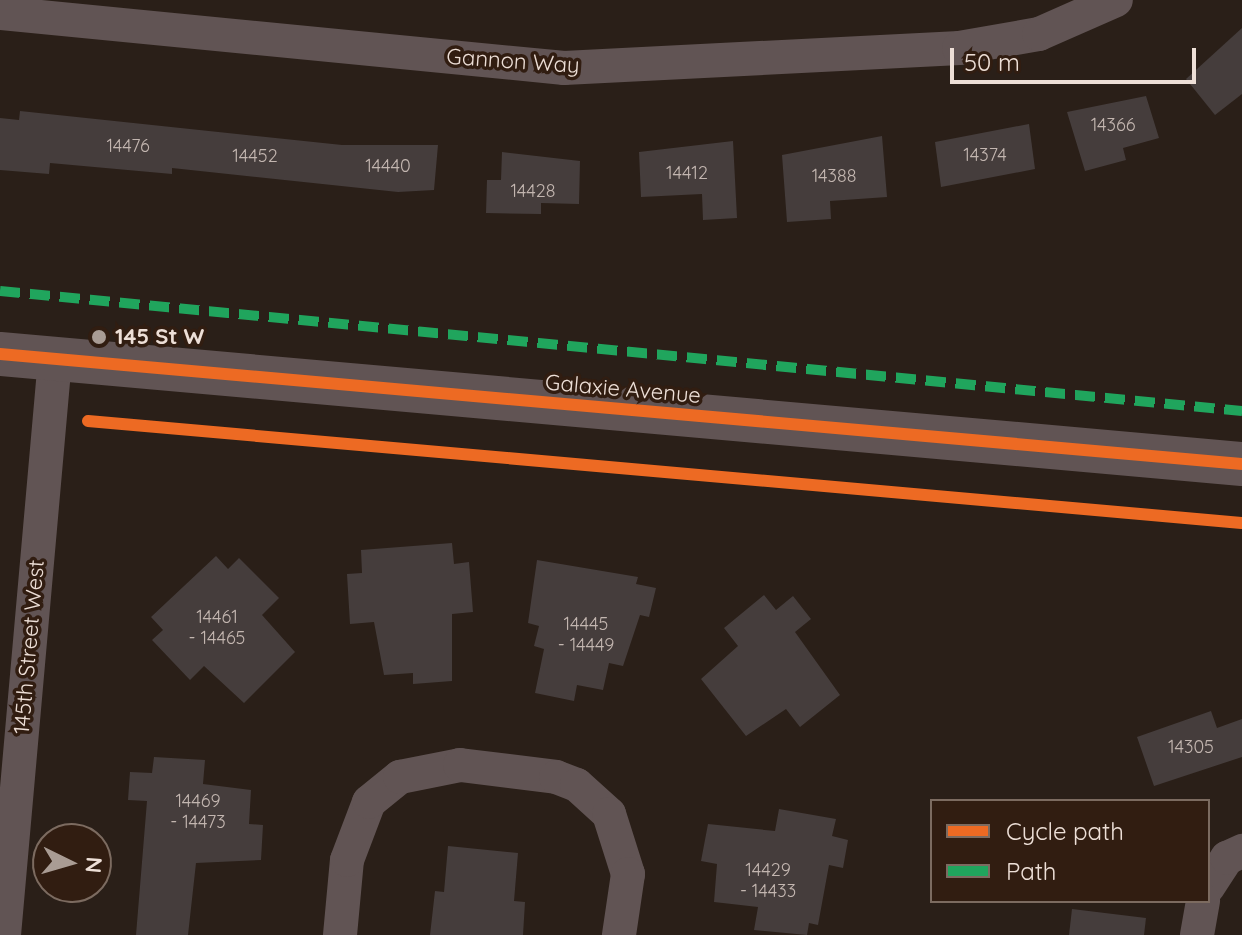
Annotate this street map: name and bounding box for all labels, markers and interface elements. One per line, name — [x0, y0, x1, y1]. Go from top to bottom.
scale bar — [954, 32, 1200, 82]
street label: Gannon Way — [446, 43, 580, 79]
text: 50 m — [964, 47, 1020, 77]
house number: 14366 — [1091, 114, 1135, 136]
house number: 14476 — [106, 135, 150, 157]
house number: 14374 — [963, 144, 1007, 166]
house number: 14452 — [232, 145, 278, 167]
house number: 14440 — [365, 155, 411, 177]
house number: 14412 — [666, 162, 708, 184]
house number: 14388 — [812, 165, 856, 187]
house number: 14428 — [510, 180, 556, 202]
place label: 145 St W — [115, 324, 204, 350]
marker: 145 St W — [90, 328, 108, 346]
street label: Galaxie Avenue — [544, 369, 702, 409]
street label: 145th Street West — [8, 559, 50, 735]
house number: 14461 - 14465 — [189, 607, 245, 650]
house number: 14445 - 14449 — [558, 614, 614, 656]
house number: 14305 — [1168, 736, 1214, 758]
house number: 14469 - 14473 — [170, 791, 226, 834]
legend — [930, 799, 1210, 903]
text: Cycle path — [1006, 816, 1124, 846]
north arrow — [32, 823, 112, 903]
text: N — [79, 856, 109, 874]
text: Path — [1006, 856, 1057, 886]
house number: 14429 - 14433 — [740, 860, 796, 902]

